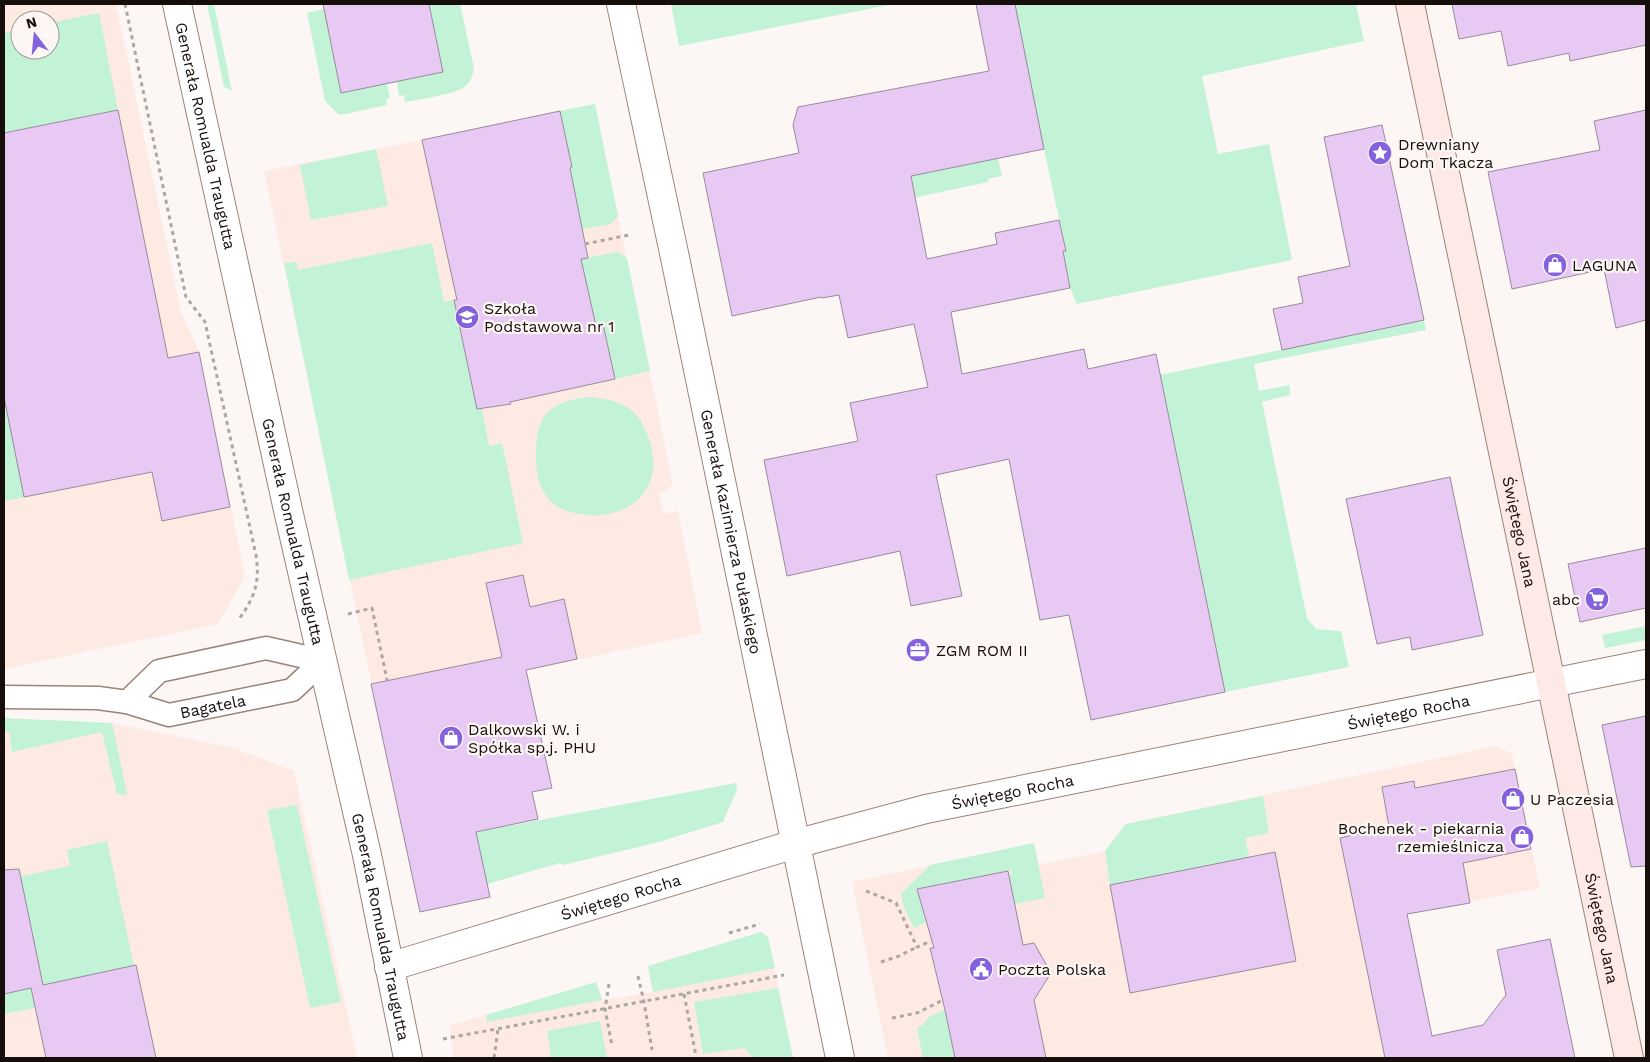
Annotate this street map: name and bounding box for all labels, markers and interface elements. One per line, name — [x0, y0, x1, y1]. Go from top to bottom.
north arrow — [10, 10, 60, 60]
text: N — [24, 13, 39, 32]
street label: Generała Romualda Traugutta — [172, 21, 240, 251]
place label: Drewniany Dom Tkacza — [1398, 135, 1493, 172]
place icon: Drewniany Dom Tkacza — [1367, 140, 1393, 166]
shop icon: LAGUNA — [1542, 252, 1568, 278]
place label: LAGUNA — [1572, 256, 1637, 275]
place label: Szkoła Podstawowa nr 1 — [484, 299, 615, 336]
school or university icon: Szkoła Podstawowa nr 1 — [454, 304, 480, 330]
street label: Generała Kazimierza Pułaskiego — [697, 408, 766, 656]
street label: Generała Romualda Traugutta — [259, 416, 328, 647]
street label: Świętego Jana — [1499, 475, 1540, 589]
supermarket icon: abc — [1584, 586, 1610, 612]
place label: abc — [1552, 590, 1580, 609]
office icon: ZGM ROM II — [905, 637, 931, 663]
place label: ZGM ROM II — [936, 641, 1028, 660]
street label: Bagatela — [178, 690, 247, 722]
street label: Świętego Rocha — [1346, 690, 1471, 733]
place label: Dalkowski W. i Spółka sp.j. PHU — [468, 720, 596, 757]
shop icon: Dalkowski W. i Spółka sp.j. PHU — [438, 725, 464, 751]
street label: Świętego Rocha — [950, 770, 1075, 813]
shop icon: U Paczesia — [1500, 786, 1526, 812]
place label: U Paczesia — [1530, 790, 1614, 809]
street label: Generała Romualda Traugutta — [348, 811, 414, 1042]
place label: Bochenek - piekarnia rzemieślnicza — [1338, 819, 1504, 856]
shop icon: Bochenek - piekarnia rzemieślnicza — [1509, 824, 1535, 850]
street label: Świętego Rocha — [558, 870, 683, 924]
street label: Świętego Jana — [1581, 871, 1623, 985]
public building icon: Poczta Polska — [968, 956, 994, 982]
place label: Poczta Polska — [998, 960, 1106, 979]

